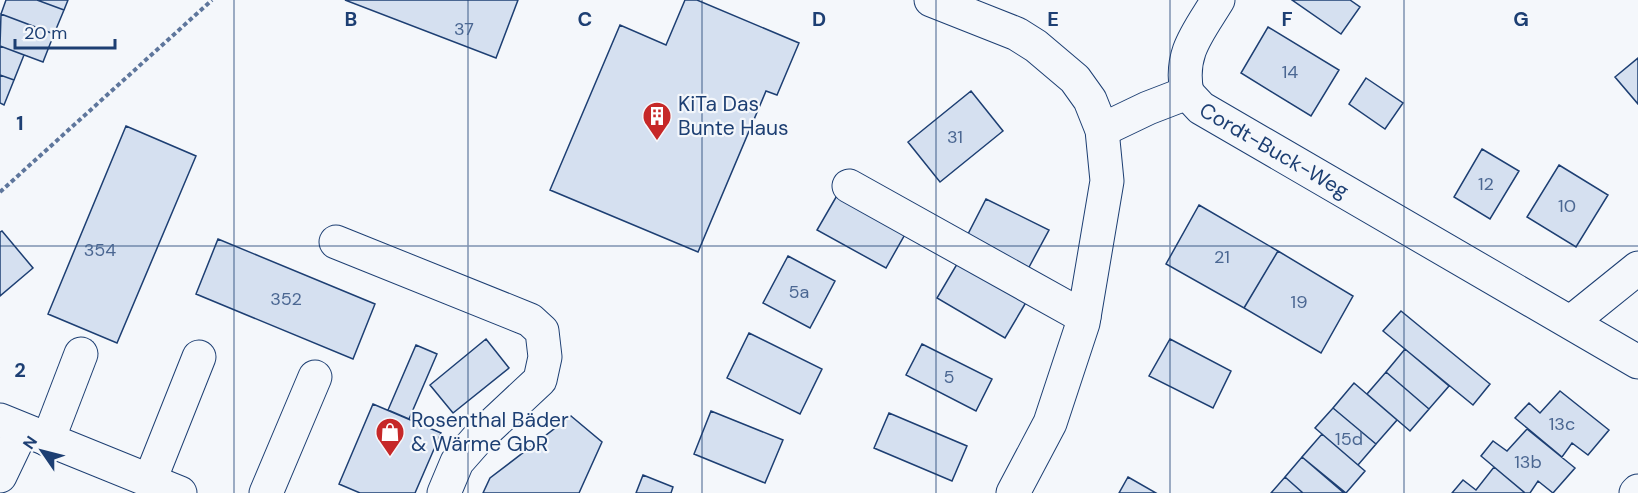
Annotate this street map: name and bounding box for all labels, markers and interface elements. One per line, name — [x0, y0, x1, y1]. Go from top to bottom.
text: B — [345, 6, 357, 32]
text: C — [578, 6, 592, 32]
text: D — [812, 6, 826, 32]
text: E — [1047, 6, 1059, 32]
text: F — [1281, 6, 1293, 32]
text: G — [1513, 6, 1529, 32]
scale bar — [15, 12, 116, 50]
house number: 37 — [454, 17, 474, 41]
text: 20 m — [24, 21, 67, 45]
house number: 14 — [1282, 60, 1298, 84]
place label: KiTa Das Bunte Haus — [678, 90, 789, 142]
street label: Cordt-Buck-Weg — [1194, 96, 1354, 205]
building icon: KiTa Das Bunte Haus — [641, 100, 673, 142]
text: 1 — [16, 110, 24, 136]
house number: 31 — [947, 125, 963, 149]
house number: 12 — [1478, 172, 1494, 196]
house number: 10 — [1558, 194, 1576, 218]
house number: 354 — [84, 238, 116, 262]
house number: 21 — [1214, 245, 1230, 269]
house number: 5a — [789, 280, 809, 304]
house number: 352 — [270, 287, 302, 311]
house number: 19 — [1291, 290, 1307, 314]
text: 2 — [14, 357, 26, 383]
house number: 5 — [944, 365, 954, 389]
place label: Rosenthal Bäder & Wärme GbR — [411, 406, 569, 458]
house number: 13c — [1549, 412, 1575, 436]
shop icon: Rosenthal Bäder & Wärme GbR — [374, 416, 406, 458]
north arrow — [12, 421, 72, 481]
house number: 15d — [1335, 427, 1363, 451]
text: N — [18, 432, 42, 453]
house number: 13b — [1514, 450, 1542, 474]

